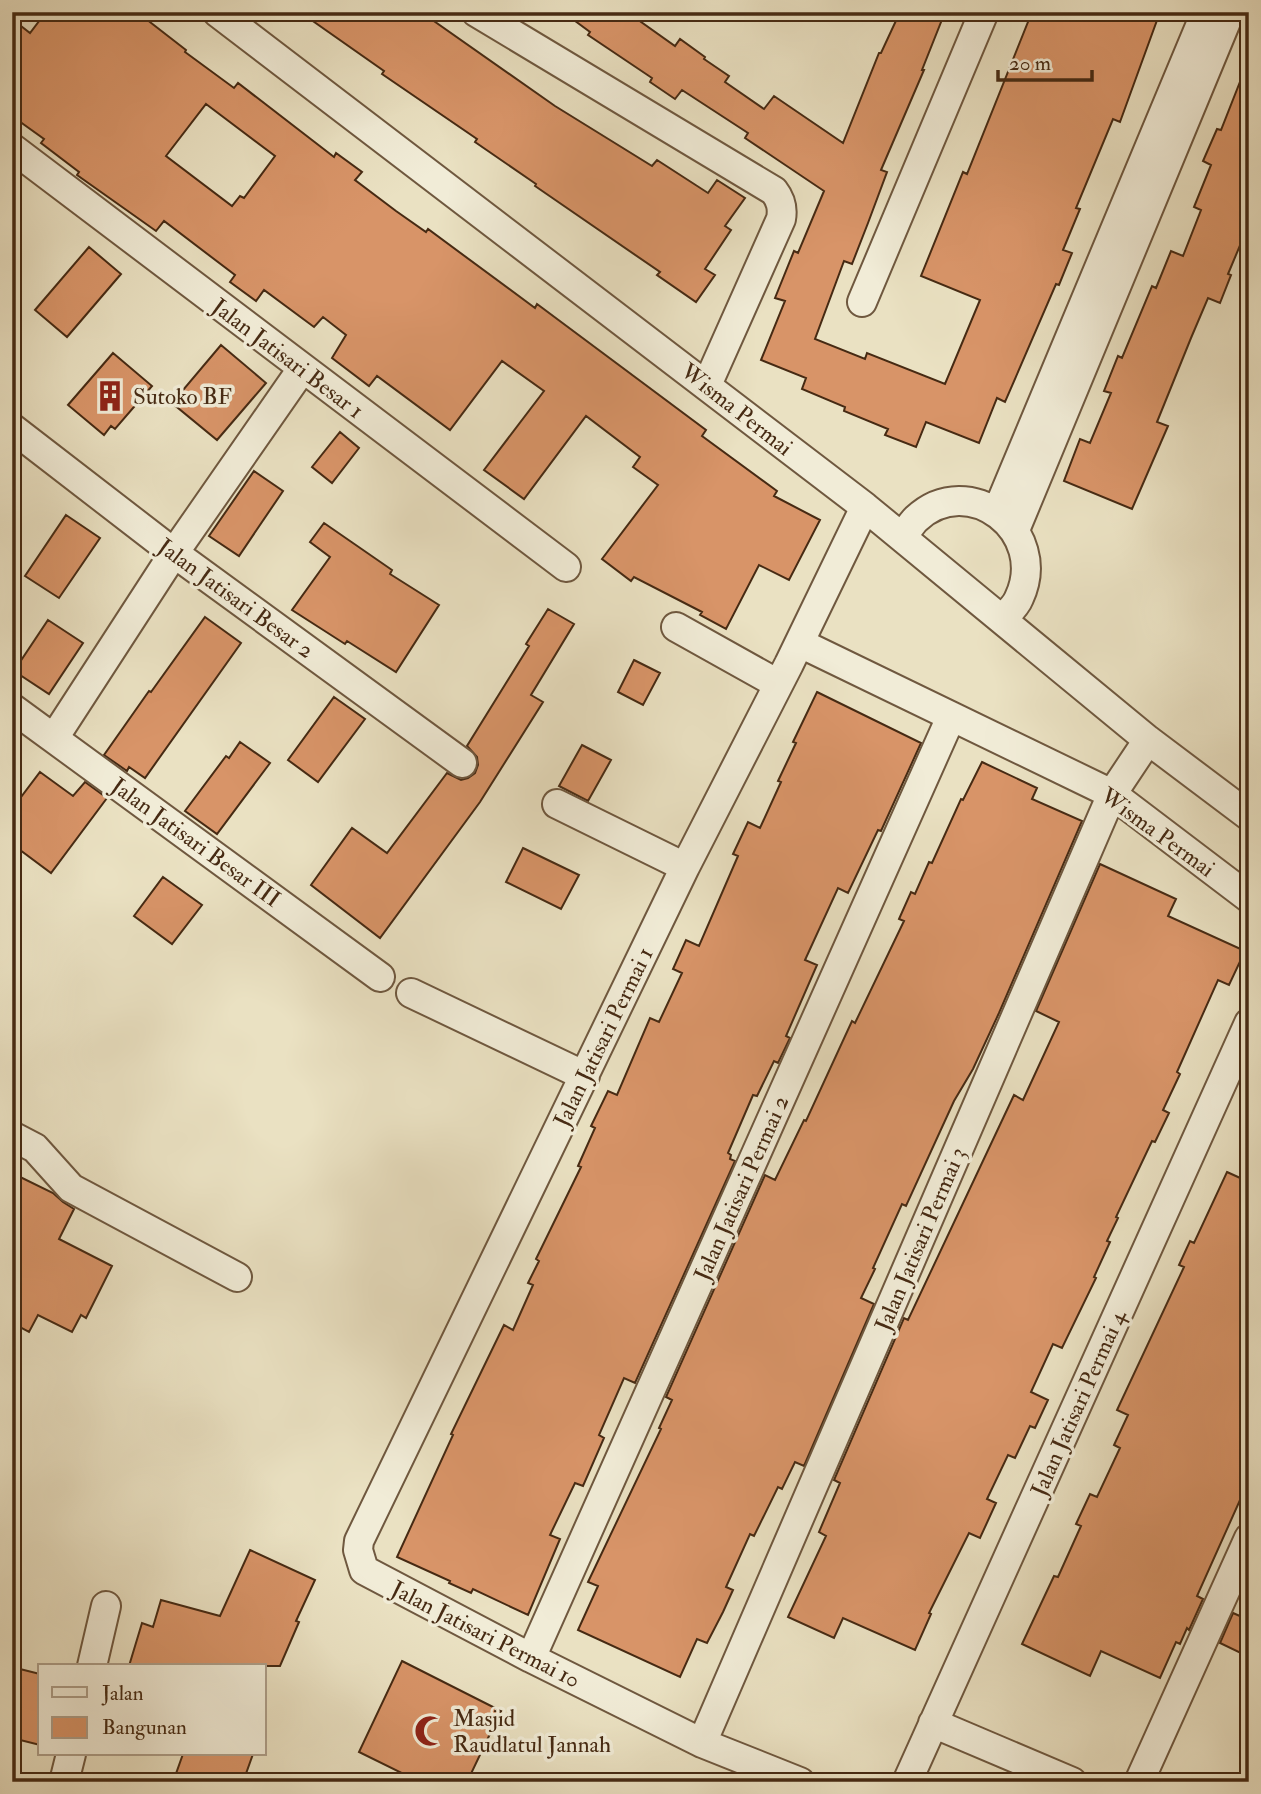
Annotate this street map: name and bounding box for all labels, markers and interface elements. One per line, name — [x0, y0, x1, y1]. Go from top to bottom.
scale bar — [998, 38, 1093, 82]
text: 20 m — [1009, 50, 1051, 77]
street label: Jalan Jatisari Besar 1 — [205, 291, 369, 425]
street label: Wisma Permai — [674, 356, 798, 462]
building icon: Sutoko BF — [93, 379, 127, 413]
place label: Sutoko BF — [133, 382, 232, 411]
street label: Jalan Jatisari Besar 2 — [151, 531, 320, 665]
street label: Jalan Jatisari Besar III — [105, 771, 286, 914]
street label: Wisma Permai — [1094, 781, 1220, 884]
street label: Jalan Jatisari Permai 1 — [547, 943, 660, 1133]
street label: Jalan Jatisari Permai 2 — [687, 1091, 795, 1286]
street label: Jalan Jatisari Permai 3 — [868, 1143, 972, 1337]
street label: Jalan Jatisari Permai 4 — [1024, 1304, 1133, 1502]
street label: Jalan Jatisari Permai 10 — [386, 1574, 585, 1695]
legend — [38, 1664, 266, 1756]
text: Jalan — [101, 1680, 144, 1707]
place label: Masjid Raudlatul Jannah — [453, 1704, 611, 1759]
text: Bangunan — [102, 1714, 187, 1741]
mosque icon: Masjid Raudlatul Jannah — [413, 1714, 447, 1748]

